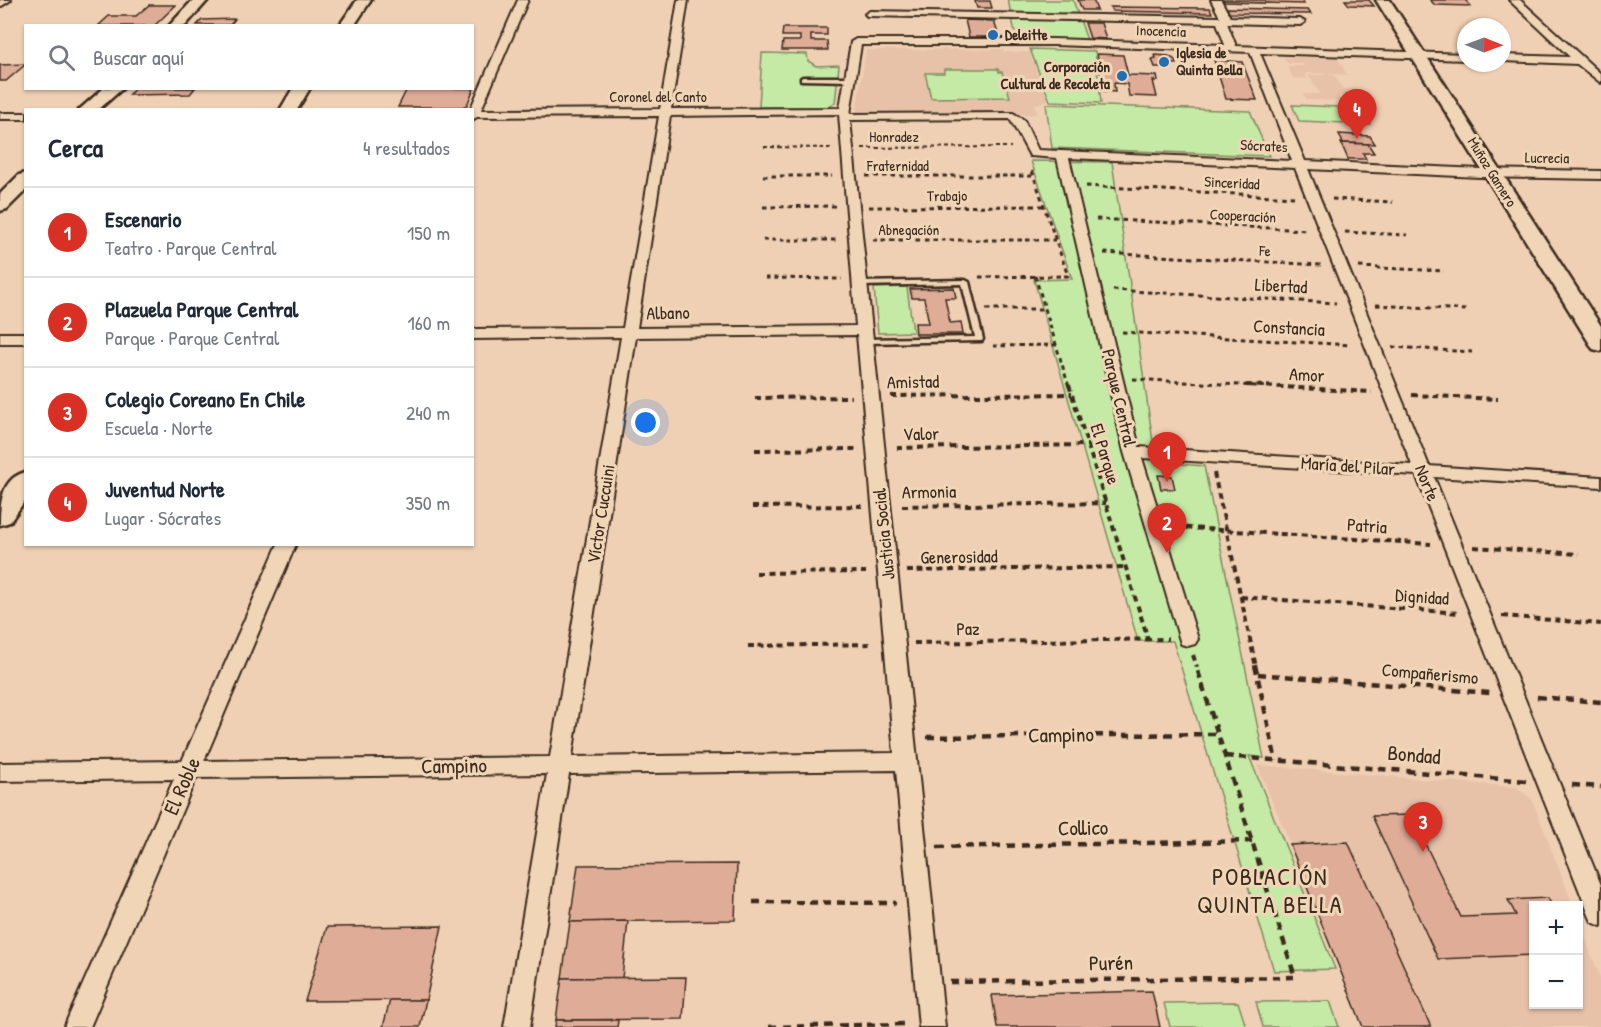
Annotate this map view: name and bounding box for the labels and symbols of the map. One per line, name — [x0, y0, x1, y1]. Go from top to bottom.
north arrow — [1457, 18, 1511, 72]
street label: Inocencia — [1136, 19, 1186, 42]
place label: Deleitte — [1005, 24, 1048, 45]
marker: Deleitte — [986, 28, 1000, 42]
place label: Iglesia de Quinta Bella — [1176, 42, 1242, 80]
marker: Iglesia de Quinta Bella — [1157, 55, 1171, 69]
place label: Corporación Cultural de Recoleta — [1001, 56, 1110, 94]
marker: Corporación Cultural de Recoleta — [1115, 69, 1129, 83]
street label: Coronel del Canto — [609, 86, 707, 107]
pin: 4 — [1338, 90, 1376, 139]
street label: Honradez — [869, 126, 919, 147]
street label: Muñoz Gamero — [1463, 133, 1522, 211]
street label: Sócrates — [1240, 134, 1288, 157]
street label: Lucrecia — [1525, 147, 1569, 168]
street label: Fraternidad — [866, 155, 929, 176]
street label: Sinceridad — [1204, 171, 1260, 194]
street label: Trabajo — [927, 185, 967, 206]
street label: Cooperación — [1209, 203, 1277, 228]
street label: Abnegación — [879, 219, 940, 240]
street label: Fe — [1258, 240, 1271, 261]
street label: Libertad — [1254, 272, 1308, 299]
street label: Albano — [646, 300, 690, 325]
street label: Constancia — [1253, 313, 1325, 342]
street label: Parque Central — [1096, 347, 1143, 449]
street label: Amor — [1289, 361, 1325, 388]
street label: Amistad — [887, 369, 939, 394]
your location — [631, 408, 660, 437]
street label: El Parque — [1084, 420, 1127, 487]
street label: Valor — [903, 421, 939, 446]
pin: 1 — [1148, 432, 1186, 482]
street label: María del Pilar — [1300, 450, 1396, 481]
street label: Norte — [1409, 461, 1446, 505]
street label: Víctor Cuccuini — [580, 463, 621, 565]
street label: Armonia — [902, 479, 956, 504]
street label: Justicia Social — [866, 487, 901, 581]
pin: 2 — [1148, 504, 1186, 553]
street label: Patria — [1346, 512, 1388, 539]
street label: Generosidad — [920, 543, 998, 570]
street label: Dignidad — [1394, 582, 1450, 611]
street label: Paz — [956, 616, 980, 641]
street label: Compañerismo — [1381, 657, 1479, 690]
street label: Campino — [1028, 719, 1094, 750]
street label: Bondad — [1386, 738, 1442, 771]
street label: Campino — [421, 750, 487, 781]
street label: El Roble — [156, 752, 207, 819]
pin: 3 — [1404, 802, 1442, 852]
street label: Collico — [1058, 813, 1108, 842]
district label: POBLACIÓN QUINTA BELLA — [1197, 860, 1343, 920]
street label: Purén — [1089, 948, 1133, 977]

